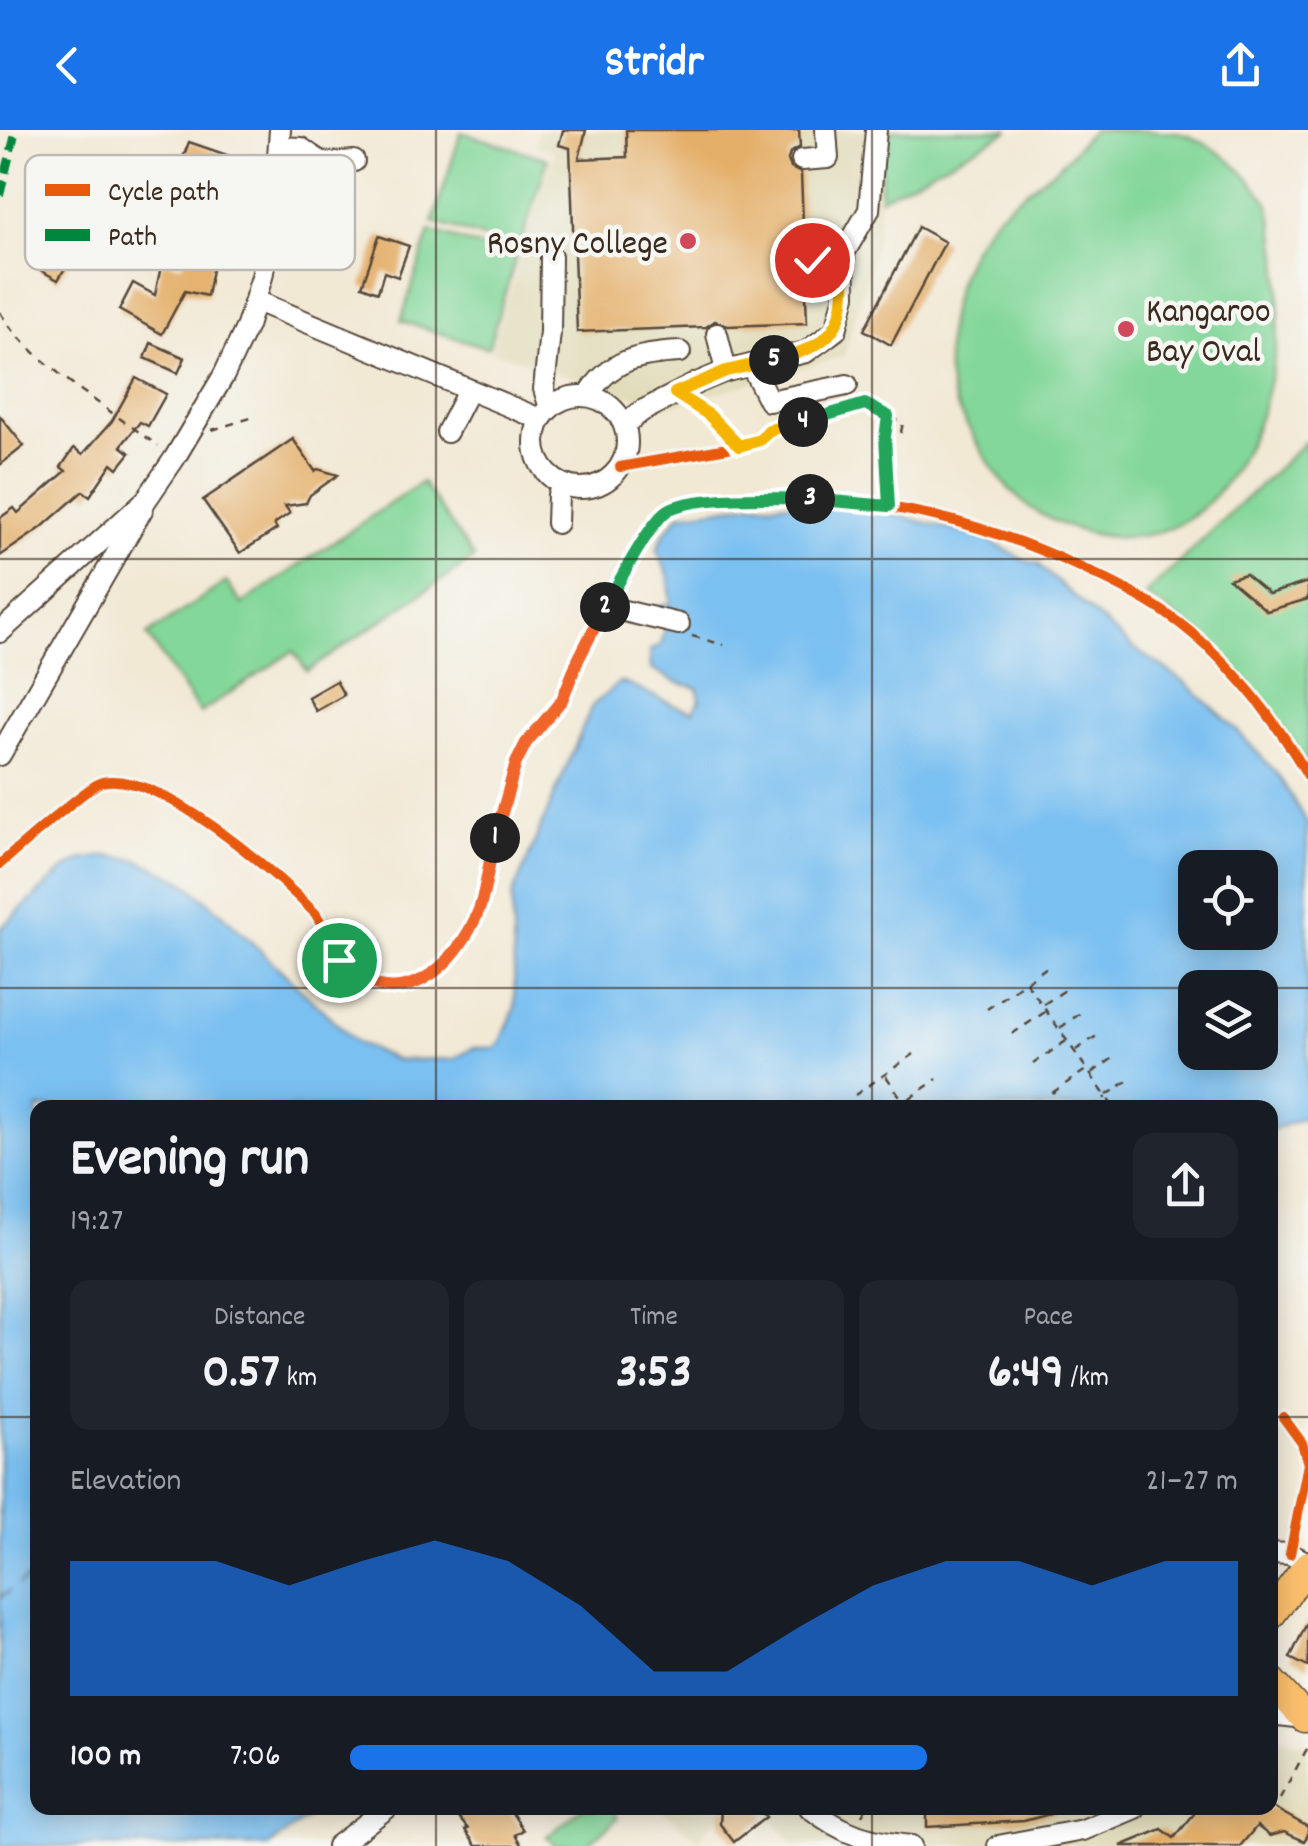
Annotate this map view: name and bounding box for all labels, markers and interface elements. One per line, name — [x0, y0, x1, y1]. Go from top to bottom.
text: Stridr — [604, 33, 704, 97]
icon: back — [40, 38, 95, 93]
icon: share — [1213, 38, 1268, 93]
legend — [25, 155, 355, 270]
text: Cycle path — [108, 175, 219, 215]
pin — [770, 218, 855, 303]
text: Path — [108, 220, 157, 260]
place label: Rosny College — [487, 221, 668, 271]
marker: Rosny College — [677, 230, 699, 252]
icon: check — [785, 233, 840, 288]
place label: Kangaroo Bay Oval — [1146, 289, 1271, 379]
marker: Kangaroo Bay Oval — [1115, 318, 1137, 340]
pin: 5 — [749, 335, 799, 385]
text: 5 — [768, 340, 780, 380]
pin: 4 — [778, 397, 828, 447]
text: 4 — [797, 402, 809, 442]
pin: 3 — [785, 474, 835, 524]
text: 3 — [804, 479, 816, 519]
pin: 2 — [580, 582, 630, 632]
text: 2 — [599, 587, 611, 627]
pin: 1 — [470, 813, 520, 863]
text: 1 — [492, 818, 498, 858]
map controls — [1178, 850, 1278, 1070]
button: locate — [1178, 850, 1278, 950]
pin — [297, 918, 382, 1003]
icon: arrive — [312, 933, 367, 988]
button: layers — [1178, 970, 1278, 1070]
text: Evening run — [70, 1123, 309, 1202]
button: share — [1133, 1133, 1238, 1238]
text: 19:27 — [70, 1200, 123, 1246]
text: Distance — [214, 1299, 305, 1339]
text: Time — [630, 1299, 678, 1339]
text: Pace — [1024, 1299, 1073, 1339]
text: 0.57 — [202, 1339, 280, 1411]
text: 3:53 — [616, 1339, 692, 1411]
text: 6:49 — [988, 1339, 1064, 1411]
text: km — [280, 1360, 317, 1400]
text: /km — [1064, 1360, 1109, 1400]
text: Elevation — [70, 1460, 181, 1506]
text: 21–27 m — [1146, 1460, 1238, 1506]
text: 100 m — [70, 1735, 141, 1781]
text: 7:06 — [230, 1735, 281, 1781]

